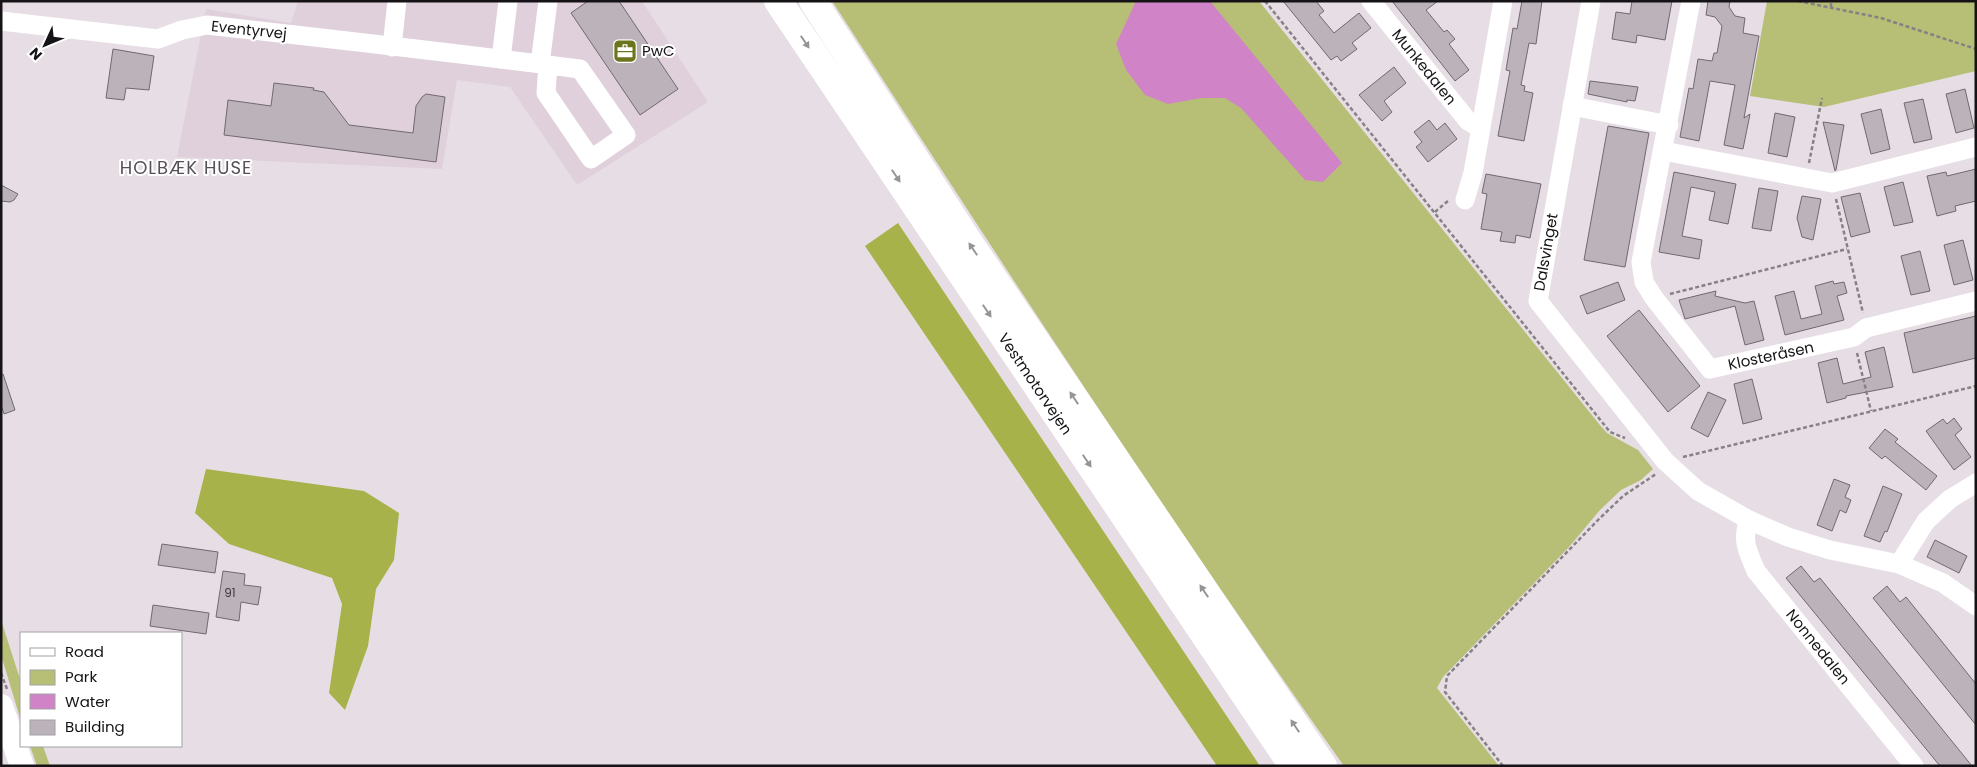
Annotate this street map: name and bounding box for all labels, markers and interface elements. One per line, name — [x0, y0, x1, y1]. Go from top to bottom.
street label: Eventyrvej — [210, 15, 288, 44]
north arrow — [20, 20, 70, 70]
street label: Munkedalen — [1387, 24, 1462, 109]
one-way arrow — [800, 35, 810, 48]
office icon: PwC — [612, 38, 638, 64]
place label: PwC — [642, 40, 675, 61]
text: N — [25, 43, 46, 65]
district label: HOLBÆK HUSE — [120, 155, 252, 180]
one-way arrow — [891, 170, 901, 183]
street label: Dalsvinget — [1528, 211, 1563, 293]
one-way arrow — [968, 243, 978, 256]
one-way arrow — [982, 305, 992, 318]
street label: Vestmotorvejen — [993, 329, 1077, 439]
street label: Klosteråsen — [1726, 336, 1816, 375]
one-way arrow — [1069, 392, 1079, 405]
one-way arrow — [1082, 454, 1092, 467]
house number: 91 — [224, 584, 236, 601]
one-way arrow — [1199, 584, 1209, 598]
street label: Nonnedalen — [1781, 605, 1855, 689]
legend — [20, 632, 182, 747]
text: Road — [65, 641, 104, 662]
text: Park — [65, 666, 97, 687]
text: Water — [65, 691, 111, 712]
text: Building — [65, 716, 125, 737]
one-way arrow — [1290, 719, 1300, 732]

